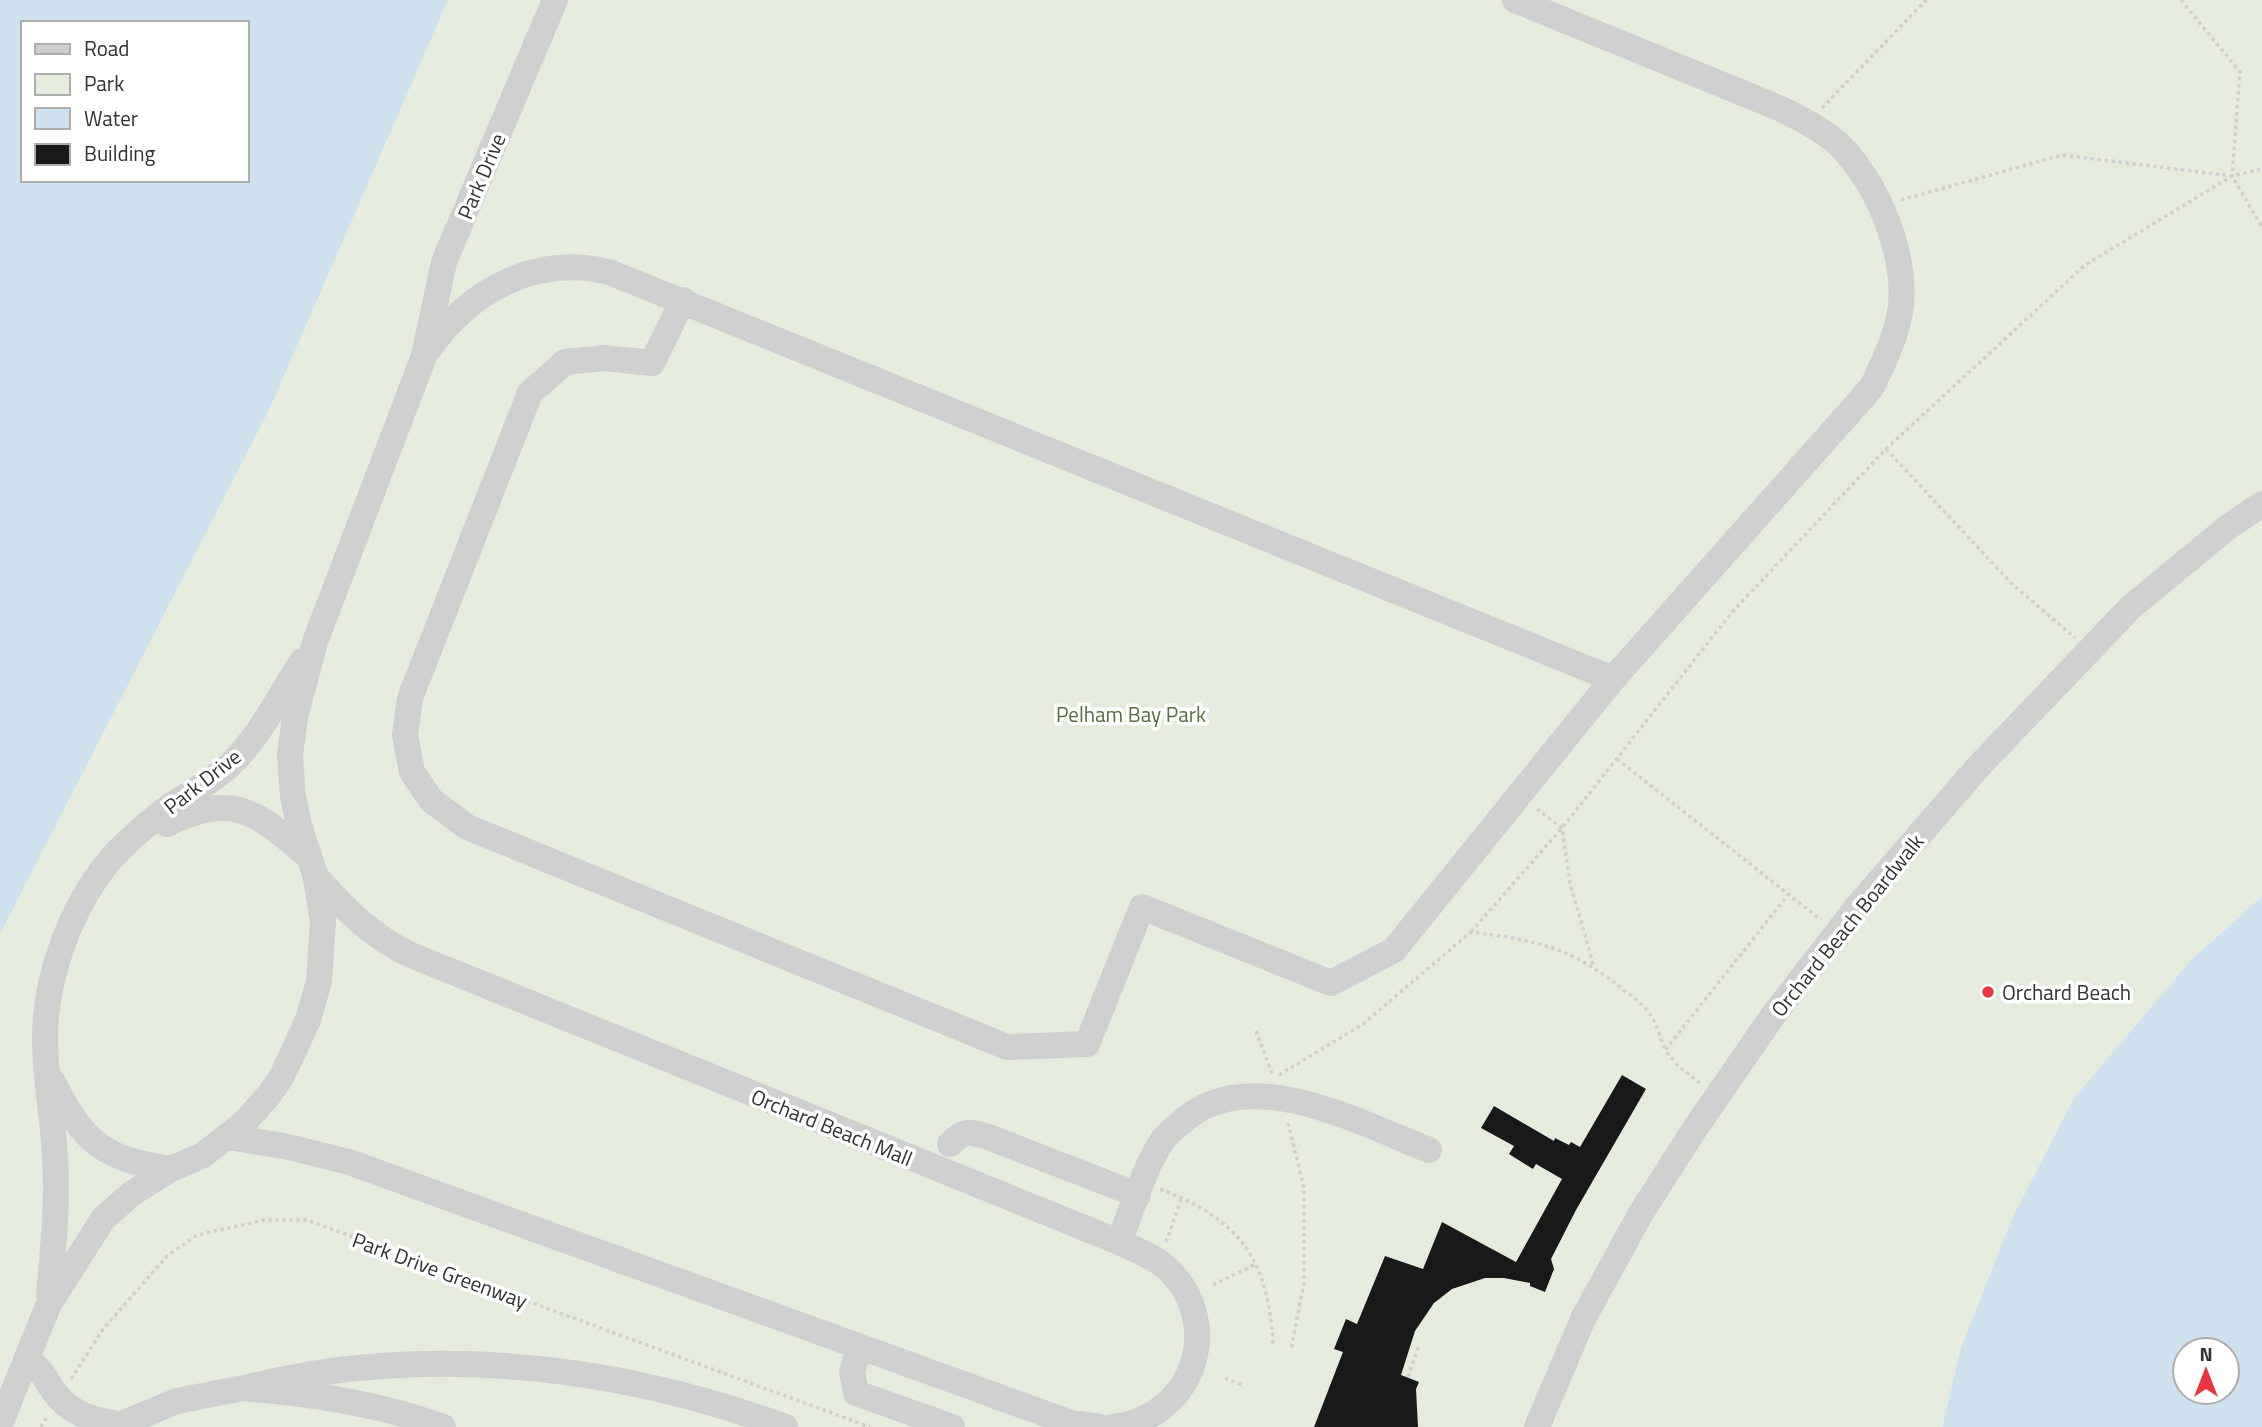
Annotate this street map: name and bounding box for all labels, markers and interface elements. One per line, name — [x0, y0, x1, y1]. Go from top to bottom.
legend — [21, 21, 248, 182]
text: Road — [84, 32, 129, 64]
text: Park — [84, 67, 124, 99]
text: Water — [84, 102, 138, 134]
street label: Park Drive — [449, 128, 513, 224]
text: Building — [84, 137, 156, 169]
park label: Pelham Bay Park — [1056, 698, 1206, 730]
street label: Park Drive — [156, 740, 248, 822]
street label: Orchard Beach Boardwalk — [1763, 826, 1931, 1024]
place label: Orchard Beach — [2002, 976, 2131, 1008]
marker: Orchard Beach — [1980, 984, 1996, 1000]
street label: Orchard Beach Mall — [746, 1080, 918, 1174]
street label: Park Drive Greenway — [348, 1223, 532, 1317]
north arrow — [2171, 1336, 2241, 1406]
text: N — [2199, 1339, 2213, 1368]

